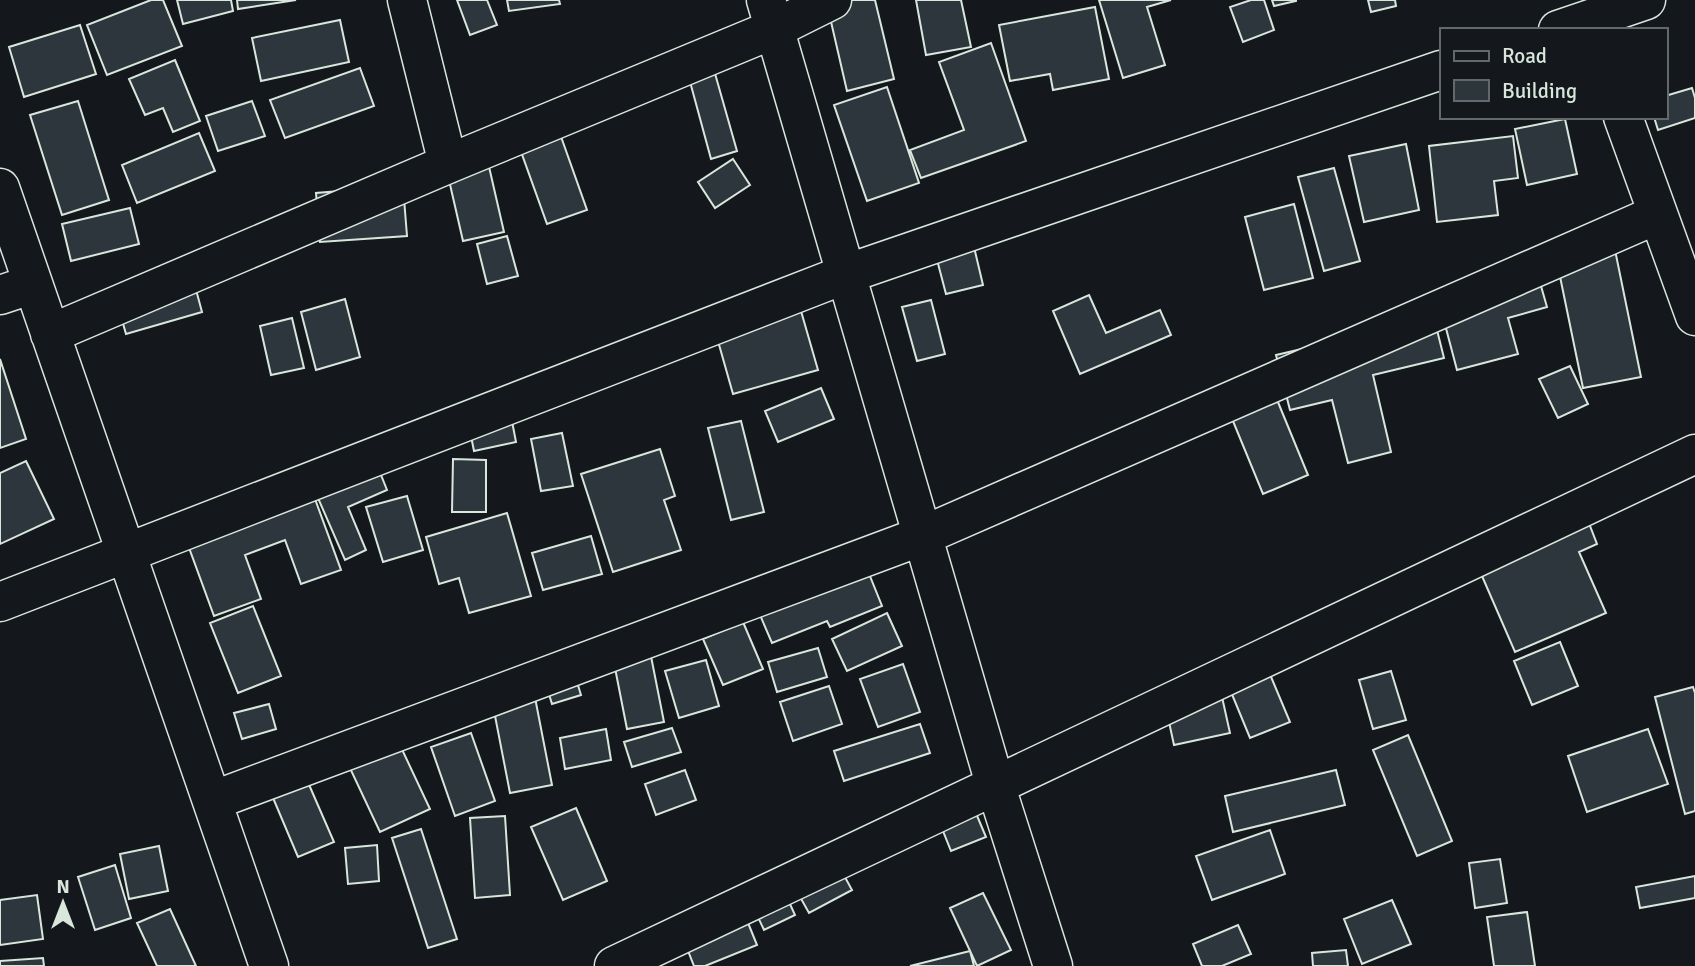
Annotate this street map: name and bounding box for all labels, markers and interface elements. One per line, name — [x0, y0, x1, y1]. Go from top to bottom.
legend — [1440, 28, 1667, 119]
text: Road — [1502, 43, 1547, 69]
text: Building — [1502, 78, 1577, 104]
north arrow — [28, 868, 98, 938]
text: N — [56, 875, 70, 899]

